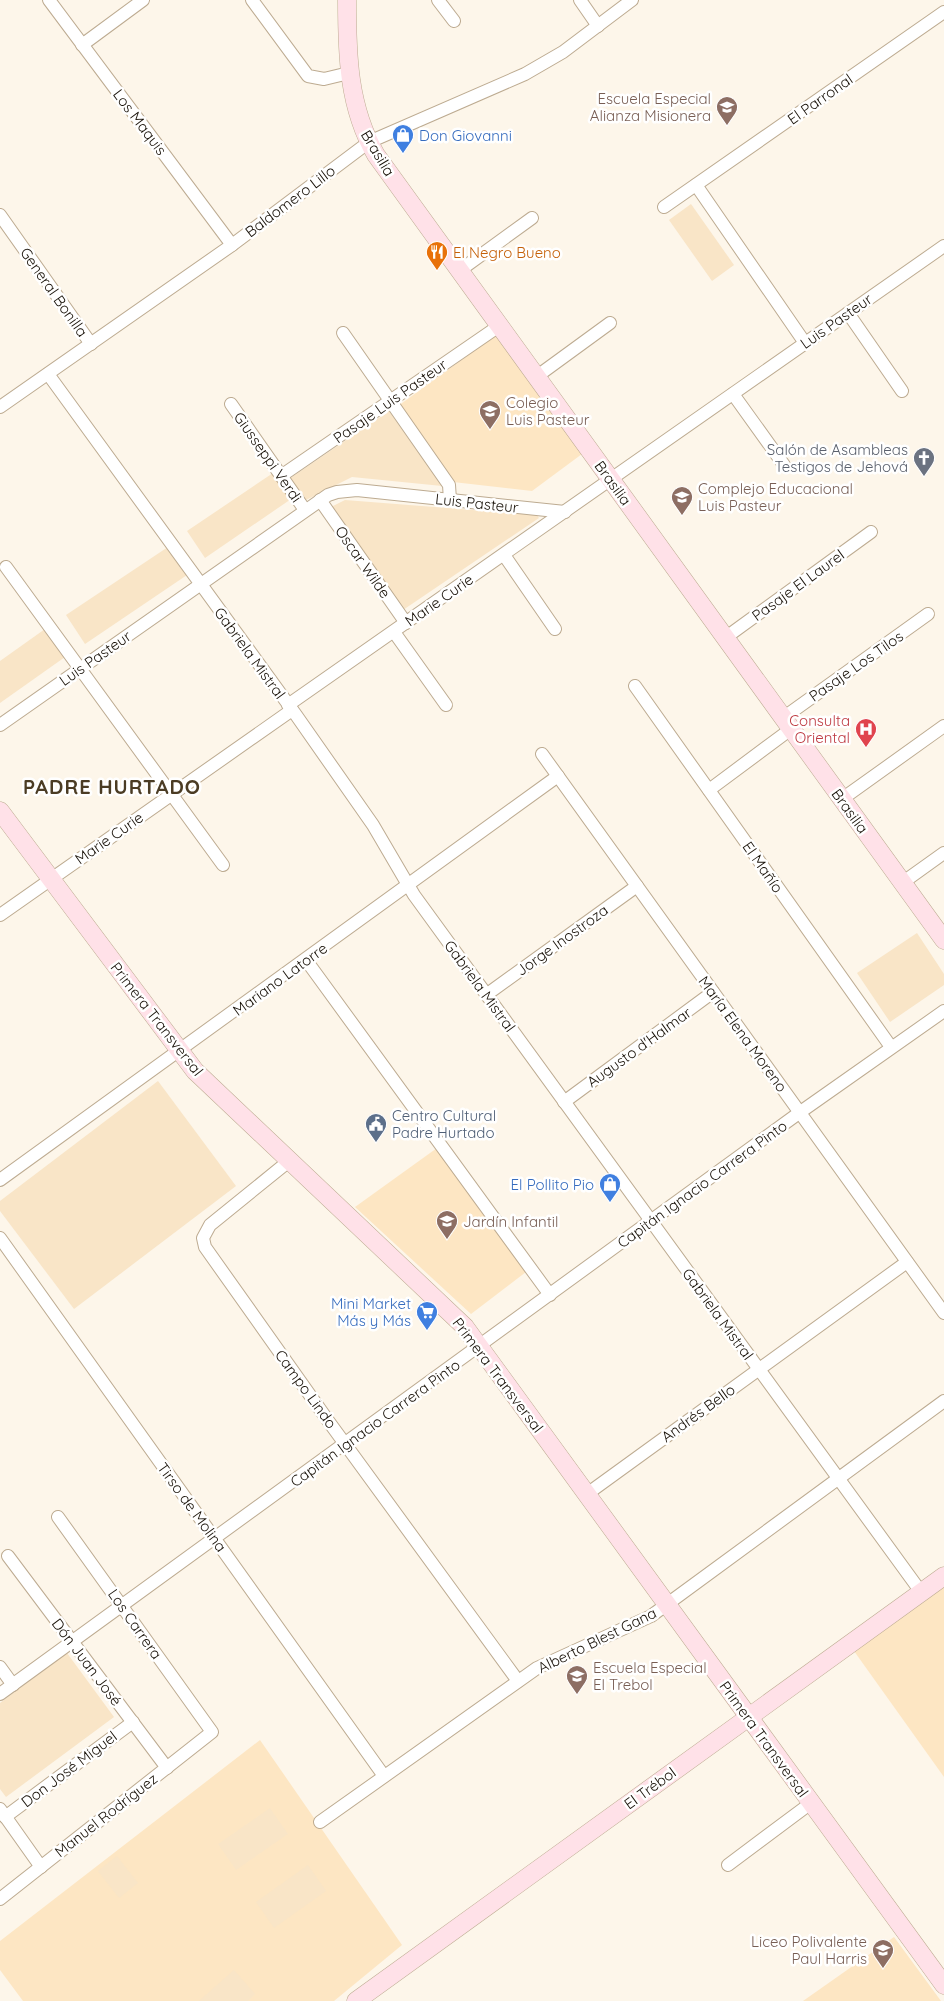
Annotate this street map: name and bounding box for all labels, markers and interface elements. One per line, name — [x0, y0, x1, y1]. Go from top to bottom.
street label: El Parronal — [784, 70, 856, 128]
street label: Los Maquis — [109, 85, 171, 159]
place label: Escuela Especial Alianza Misionera — [590, 89, 711, 125]
school or university icon: Escuela Especial Alianza Misionera — [715, 95, 739, 126]
shop icon: Don Giovanni — [391, 123, 415, 154]
street label: Brasilia — [357, 126, 399, 180]
place label: Don Giovanni — [419, 126, 512, 145]
street label: Baldomero Lillo — [241, 161, 339, 241]
restaurant icon: El Negro Bueno — [425, 240, 449, 271]
place label: El Negro Bueno — [453, 243, 561, 262]
street label: General Bonilla — [16, 244, 92, 340]
street label: Luis Pasteur — [796, 289, 876, 353]
street label: Pasaje Luis Pasteur — [329, 355, 451, 447]
place label: Colegio Luis Pasteur — [506, 393, 590, 429]
school or university icon: Colegio Luis Pasteur — [478, 399, 502, 430]
street label: Giusseppi Verdi — [230, 408, 306, 506]
place label: Salón de Asambleas Testigos de Jehová — [767, 440, 908, 476]
church icon: Salón de Asambleas Testigos de Jehová — [912, 446, 936, 477]
street label: Brasilia — [590, 457, 636, 509]
place label: Complejo Educacional Luis Pasteur — [698, 479, 853, 515]
school or university icon: Complejo Educacional Luis Pasteur — [670, 485, 694, 516]
street label: Luis Pasteur — [434, 489, 520, 517]
street label: Oscar Wilde — [331, 522, 395, 602]
street label: Pasaje El Laurel — [748, 545, 848, 625]
street label: Marie Curie — [401, 570, 477, 630]
street label: Gabriela Mistral — [210, 603, 290, 703]
street label: Luis Pasteur — [55, 626, 135, 690]
street label: Pasaje Los Tilos — [805, 626, 907, 706]
place label: Consulta Oriental — [789, 711, 850, 747]
hospital icon: Consulta Oriental — [854, 717, 878, 748]
district label: PADRE HURTADO — [23, 774, 201, 799]
street label: Brasilia — [827, 785, 873, 837]
street label: Marie Curie — [71, 808, 147, 868]
street label: El Mañío — [738, 838, 788, 896]
street label: Jorge Inostroza — [512, 900, 612, 980]
street label: Gabriela Mistral — [440, 936, 520, 1036]
street label: Mariano Latorre — [229, 938, 331, 1020]
street label: Primera Transversal — [107, 958, 207, 1080]
street label: María Elena Moreno — [694, 972, 792, 1096]
street label: Augusto d'Halmar — [583, 1003, 695, 1091]
place label: Centro Cultural Padre Hurtado — [392, 1106, 496, 1142]
public building icon: Centro Cultural Padre Hurtado — [364, 1112, 388, 1143]
street label: Capitán Ignacio Carrera Pinto — [613, 1116, 791, 1252]
shop icon: El Pollito Pio — [598, 1172, 622, 1203]
place label: El Pollito Pio — [511, 1175, 594, 1194]
school or university icon: Jardín Infantil — [435, 1209, 459, 1240]
place label: Jardín Infantil — [463, 1212, 559, 1231]
street label: Gabriela Mistral — [678, 1264, 758, 1364]
place label: Mini Market Más y Más — [331, 1294, 411, 1330]
supermarket icon: Mini Market Más y Más — [415, 1300, 439, 1331]
street label: Primera Transversal — [449, 1314, 547, 1436]
street label: Campo Lindo — [271, 1346, 341, 1432]
street label: Capitán Ignacio Carrera Pinto — [286, 1355, 464, 1491]
street label: Andrés Bello — [657, 1380, 739, 1446]
street label: Tirso de Molina — [153, 1459, 231, 1555]
street label: Los Carrera — [104, 1585, 166, 1663]
street label: Alberto Blest Gana — [534, 1603, 660, 1677]
street label: Dón Juan José — [48, 1614, 126, 1710]
place label: Escuela Especial El Trebol — [593, 1658, 707, 1694]
school or university icon: Escuela Especial El Trebol — [565, 1664, 589, 1695]
street label: Primera Transversal — [715, 1677, 813, 1801]
street label: Don José Miguel — [17, 1727, 121, 1811]
street label: El Trébol — [620, 1763, 680, 1813]
street label: Manuel Rodríguez — [51, 1769, 161, 1861]
place label: Liceo Polivalente Paul Harris — [751, 1932, 867, 1968]
school or university icon: Liceo Polivalente Paul Harris — [871, 1938, 895, 1969]

